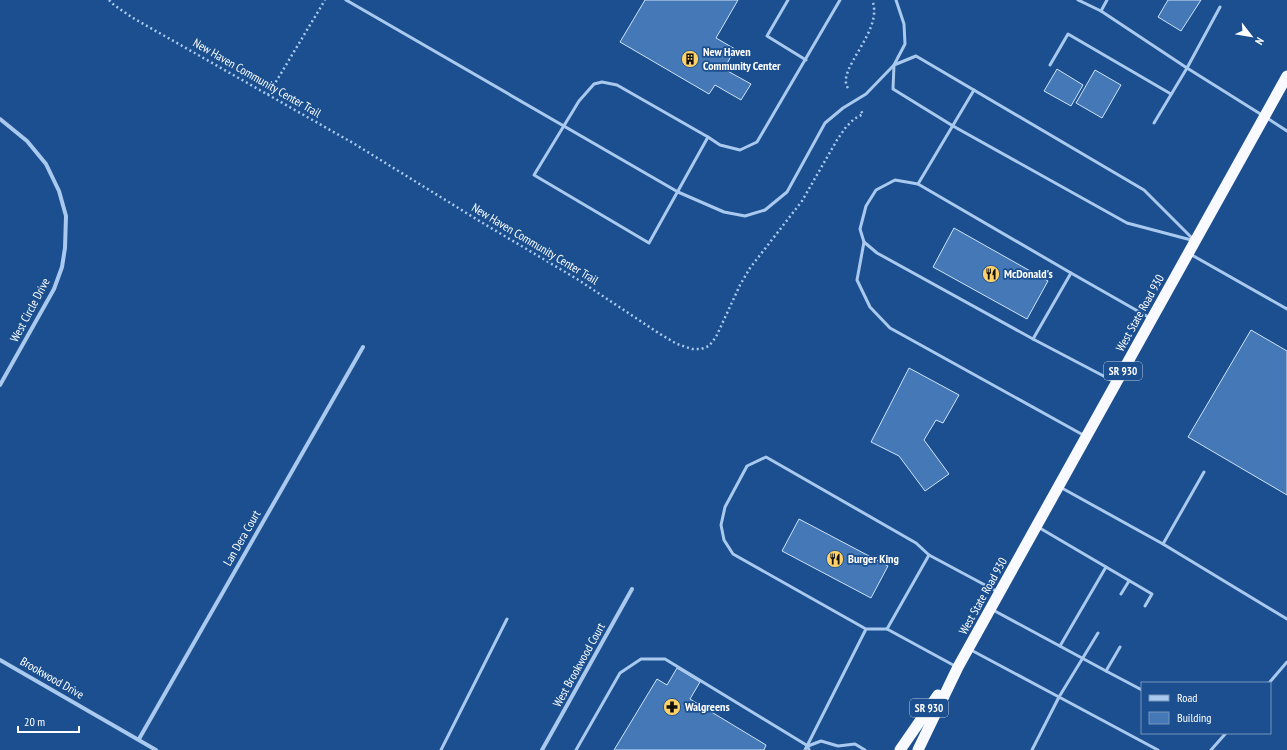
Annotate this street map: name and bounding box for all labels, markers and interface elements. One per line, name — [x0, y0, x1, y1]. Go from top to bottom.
north arrow — [1231, 16, 1271, 56]
street label: New Haven Community Center Trail — [191, 35, 324, 120]
text: N — [1252, 35, 1267, 47]
place label: New Haven Community Center — [703, 44, 781, 73]
building icon: New Haven Community Center — [680, 49, 700, 69]
street label: New Haven Community Center Trail — [469, 200, 602, 288]
restaurant icon: McDonald's — [981, 264, 1001, 284]
place label: McDonald's — [1004, 266, 1053, 281]
street label: West State Road 930 — [1112, 272, 1167, 354]
street label: West Circle Drive — [6, 275, 53, 344]
road number: SR 930 — [1104, 362, 1142, 380]
street label: Lan Dera Court — [220, 507, 264, 568]
restaurant icon: Burger King — [825, 549, 845, 569]
place label: Burger King — [848, 551, 899, 566]
street label: West State Road 930 — [955, 555, 1010, 637]
street label: West Brookwood Court — [549, 619, 608, 709]
street label: Brookwood Drive — [18, 653, 87, 702]
legend — [1141, 682, 1271, 734]
text: Road — [1177, 690, 1197, 705]
pharmacy icon: Walgreens — [662, 697, 682, 717]
place label: Walgreens — [684, 699, 730, 714]
road number: SR 930 — [910, 699, 948, 717]
scale bar — [18, 708, 79, 734]
text: Building — [1177, 710, 1212, 725]
text: 20 m — [24, 714, 45, 729]

